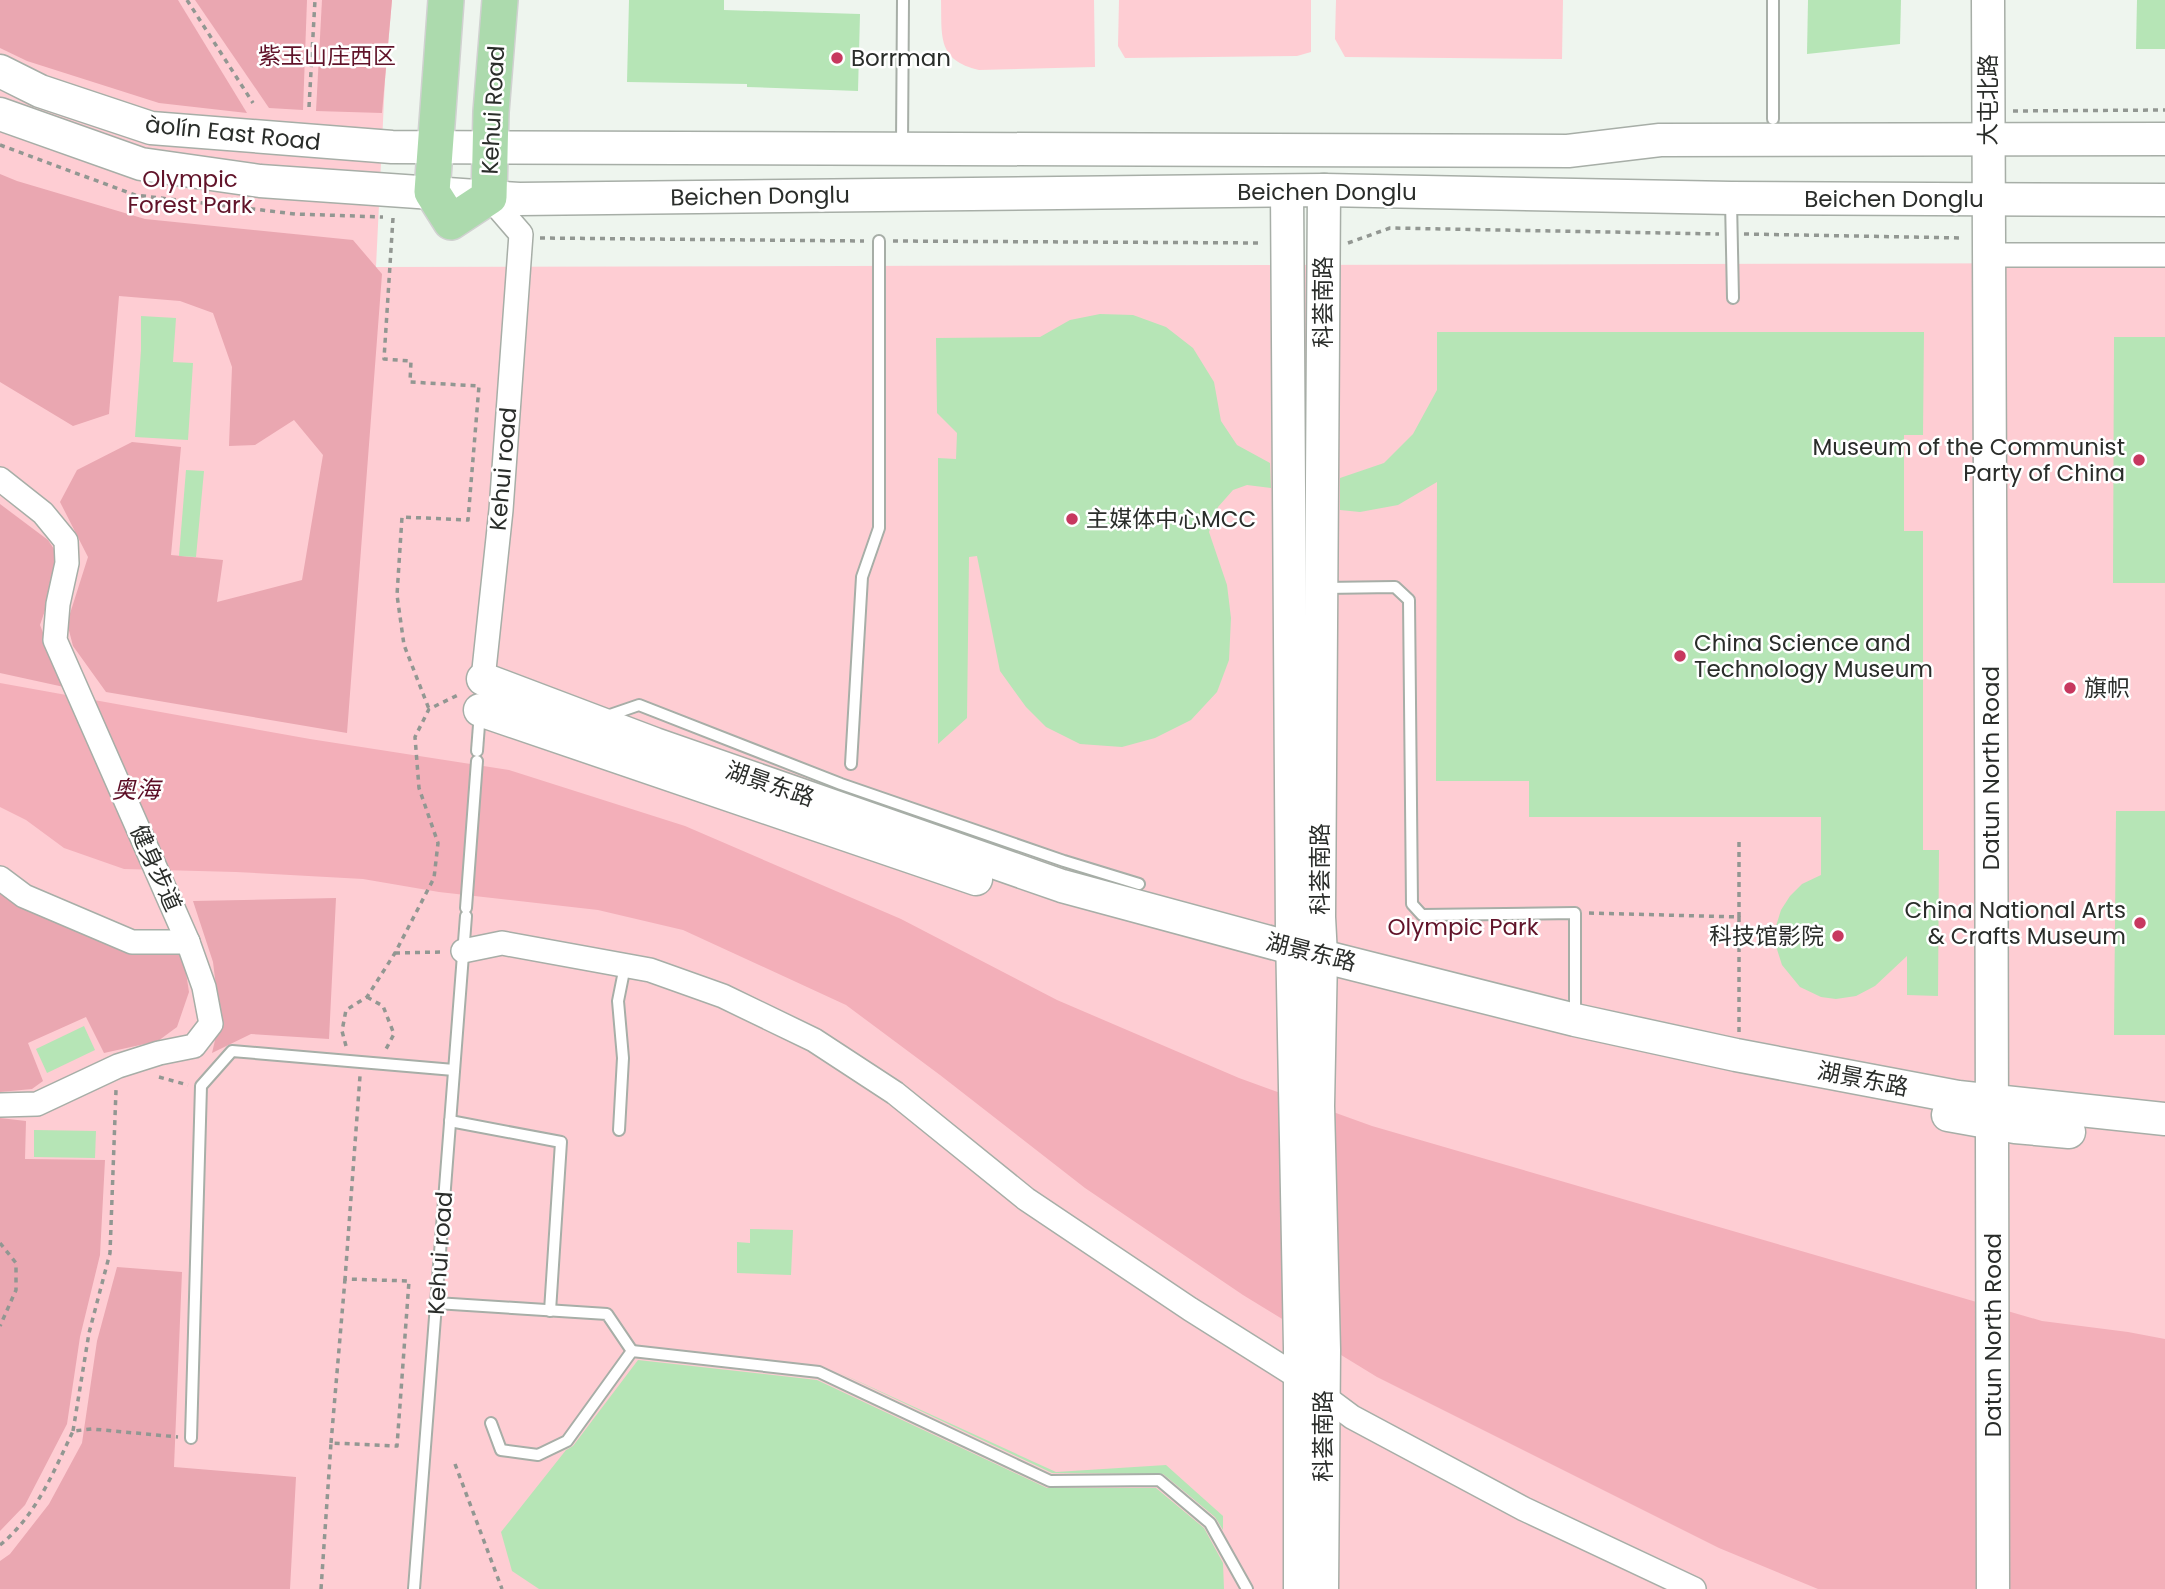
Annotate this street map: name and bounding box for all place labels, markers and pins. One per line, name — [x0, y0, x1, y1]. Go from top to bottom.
place label: Borrman — [851, 42, 951, 74]
marker: Borrman — [829, 50, 845, 66]
place label: Museum of the Communist Party of China — [1812, 431, 2125, 489]
marker: Museum of the Communist Party of China — [2131, 452, 2147, 468]
place label: 主媒体中心MCC — [1086, 503, 1256, 535]
marker: 主媒体中心MCC — [1064, 511, 1080, 527]
place label: China Science and Technology Museum — [1694, 627, 1933, 685]
marker: China Science and Technology Museum — [1672, 648, 1688, 664]
place label: 旗帜 — [2084, 672, 2130, 704]
marker: 旗帜 — [2062, 680, 2078, 696]
place label: China National Arts & Crafts Museum — [1904, 894, 2126, 952]
marker: China National Arts & Crafts Museum — [2132, 915, 2148, 931]
place label: 科技馆影院 — [1709, 920, 1824, 952]
marker: 科技馆影院 — [1830, 928, 1846, 944]

